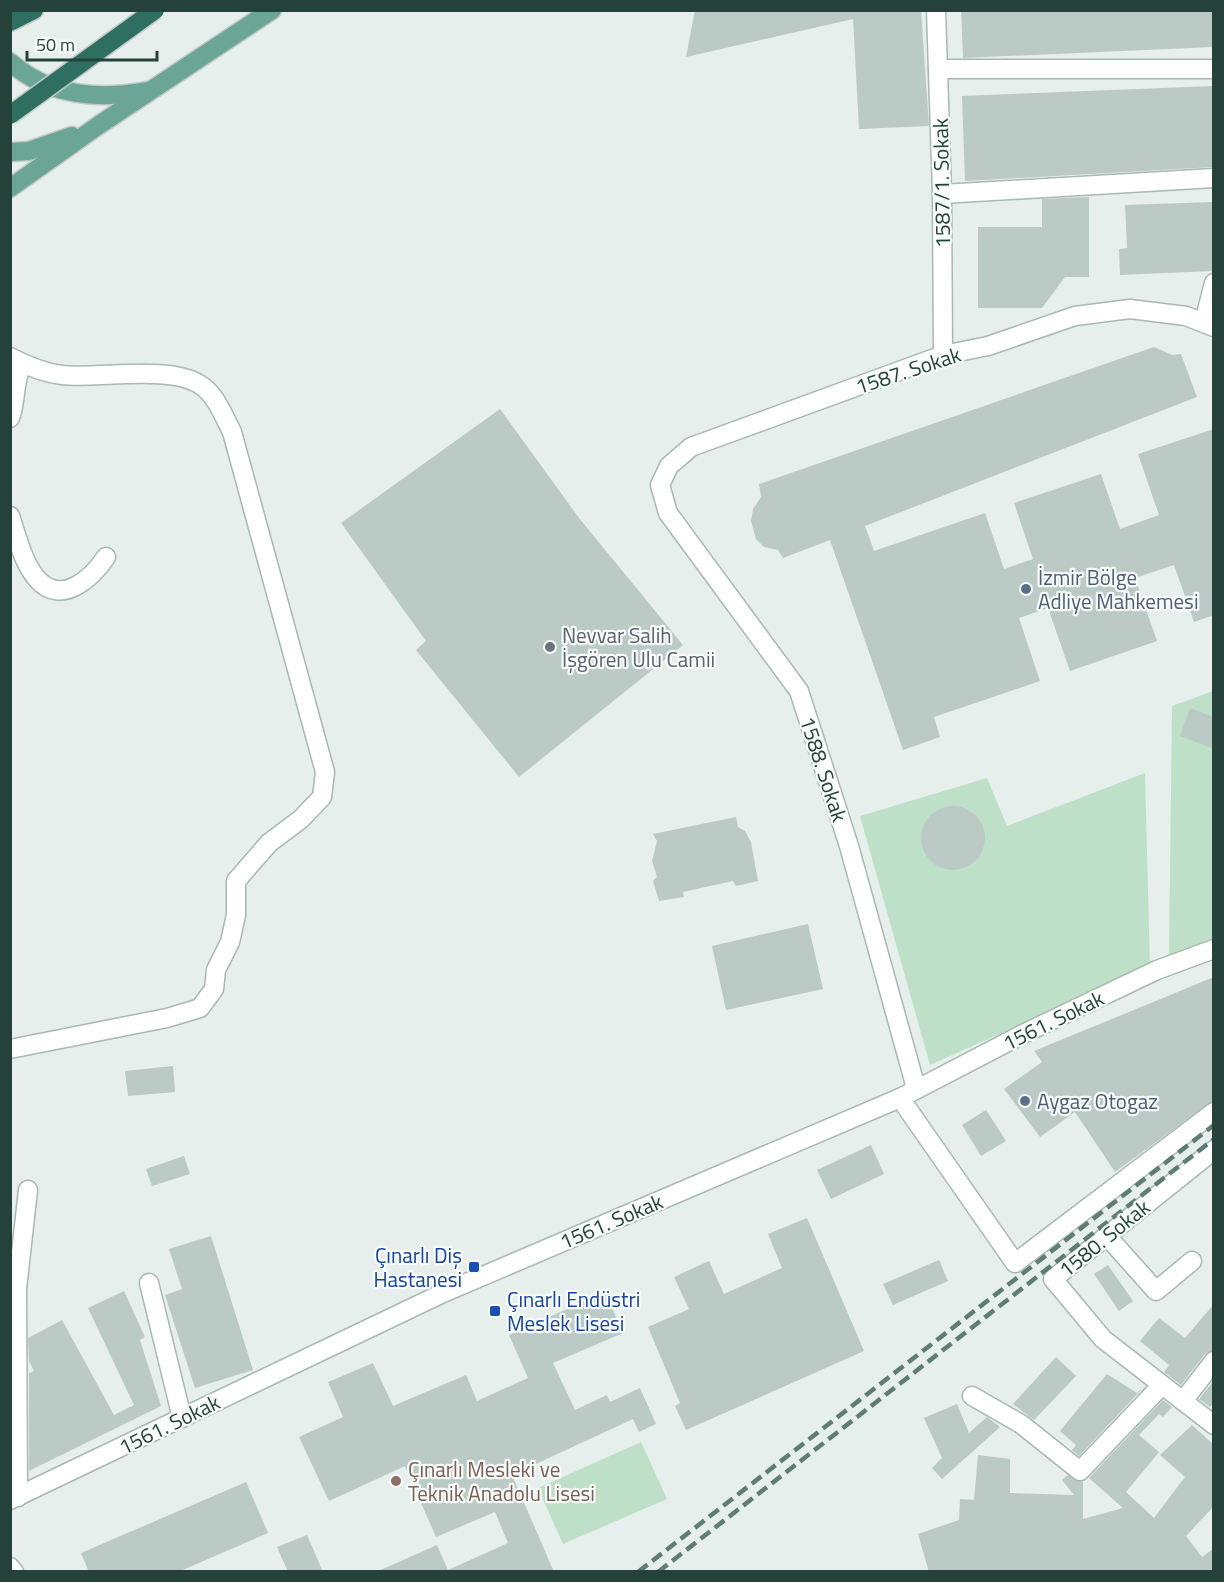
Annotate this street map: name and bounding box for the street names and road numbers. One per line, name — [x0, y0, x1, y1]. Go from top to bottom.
street label: 1587/1. Sokak — [924, 118, 958, 248]
street label: 1587. Sokak — [851, 338, 965, 402]
street label: 1588. Sokak — [792, 712, 856, 826]
street label: 1561. Sokak — [997, 982, 1109, 1058]
street label: 1561. Sokak — [554, 1185, 668, 1257]
street label: 1580. Sokak — [1051, 1191, 1157, 1285]
street label: 1561. Sokak — [113, 1386, 225, 1462]

